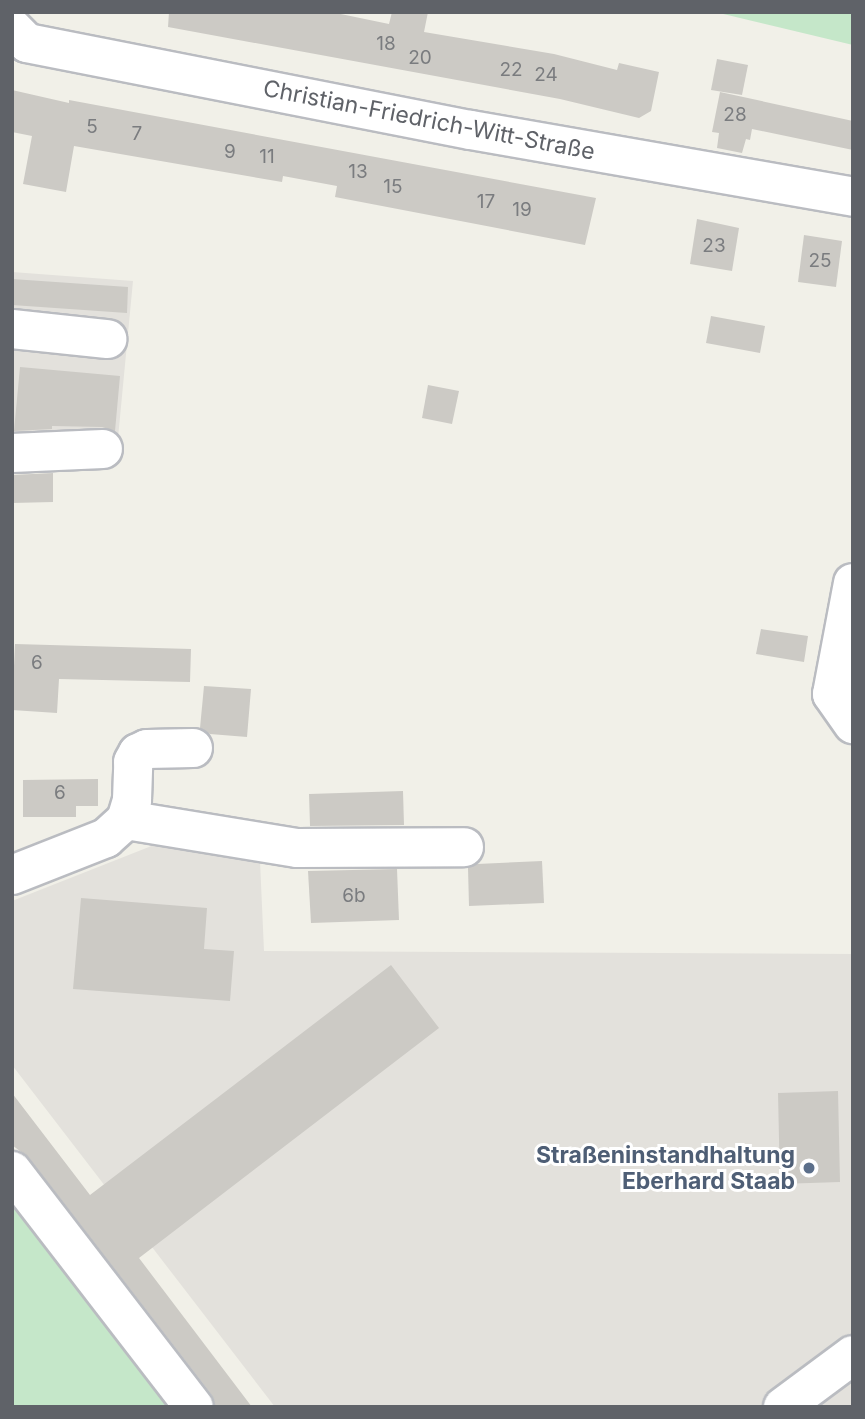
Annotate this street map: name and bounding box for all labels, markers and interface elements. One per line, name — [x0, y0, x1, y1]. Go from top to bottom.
house number: 18 — [376, 33, 396, 55]
house number: 20 — [408, 47, 432, 69]
house number: 22 — [499, 59, 523, 81]
house number: 24 — [534, 64, 558, 86]
street label: Christian-Friedrich-Witt-Straße — [261, 74, 597, 166]
house number: 28 — [723, 104, 747, 126]
house number: 5 — [86, 116, 98, 138]
house number: 7 — [132, 123, 142, 145]
house number: 9 — [224, 141, 236, 163]
house number: 11 — [259, 146, 275, 168]
house number: 13 — [348, 161, 368, 183]
house number: 15 — [383, 176, 403, 198]
house number: 17 — [477, 191, 495, 213]
house number: 19 — [512, 199, 532, 221]
house number: 23 — [702, 235, 726, 257]
house number: 25 — [808, 250, 832, 272]
house number: 6 — [31, 652, 43, 674]
house number: 6 — [54, 782, 66, 804]
house number: 6b — [342, 885, 366, 907]
place label: Straßeninstandhaltung Eberhard Staab — [536, 1141, 795, 1195]
marker: Straßeninstandhaltung Eberhard Staab — [801, 1160, 817, 1176]

